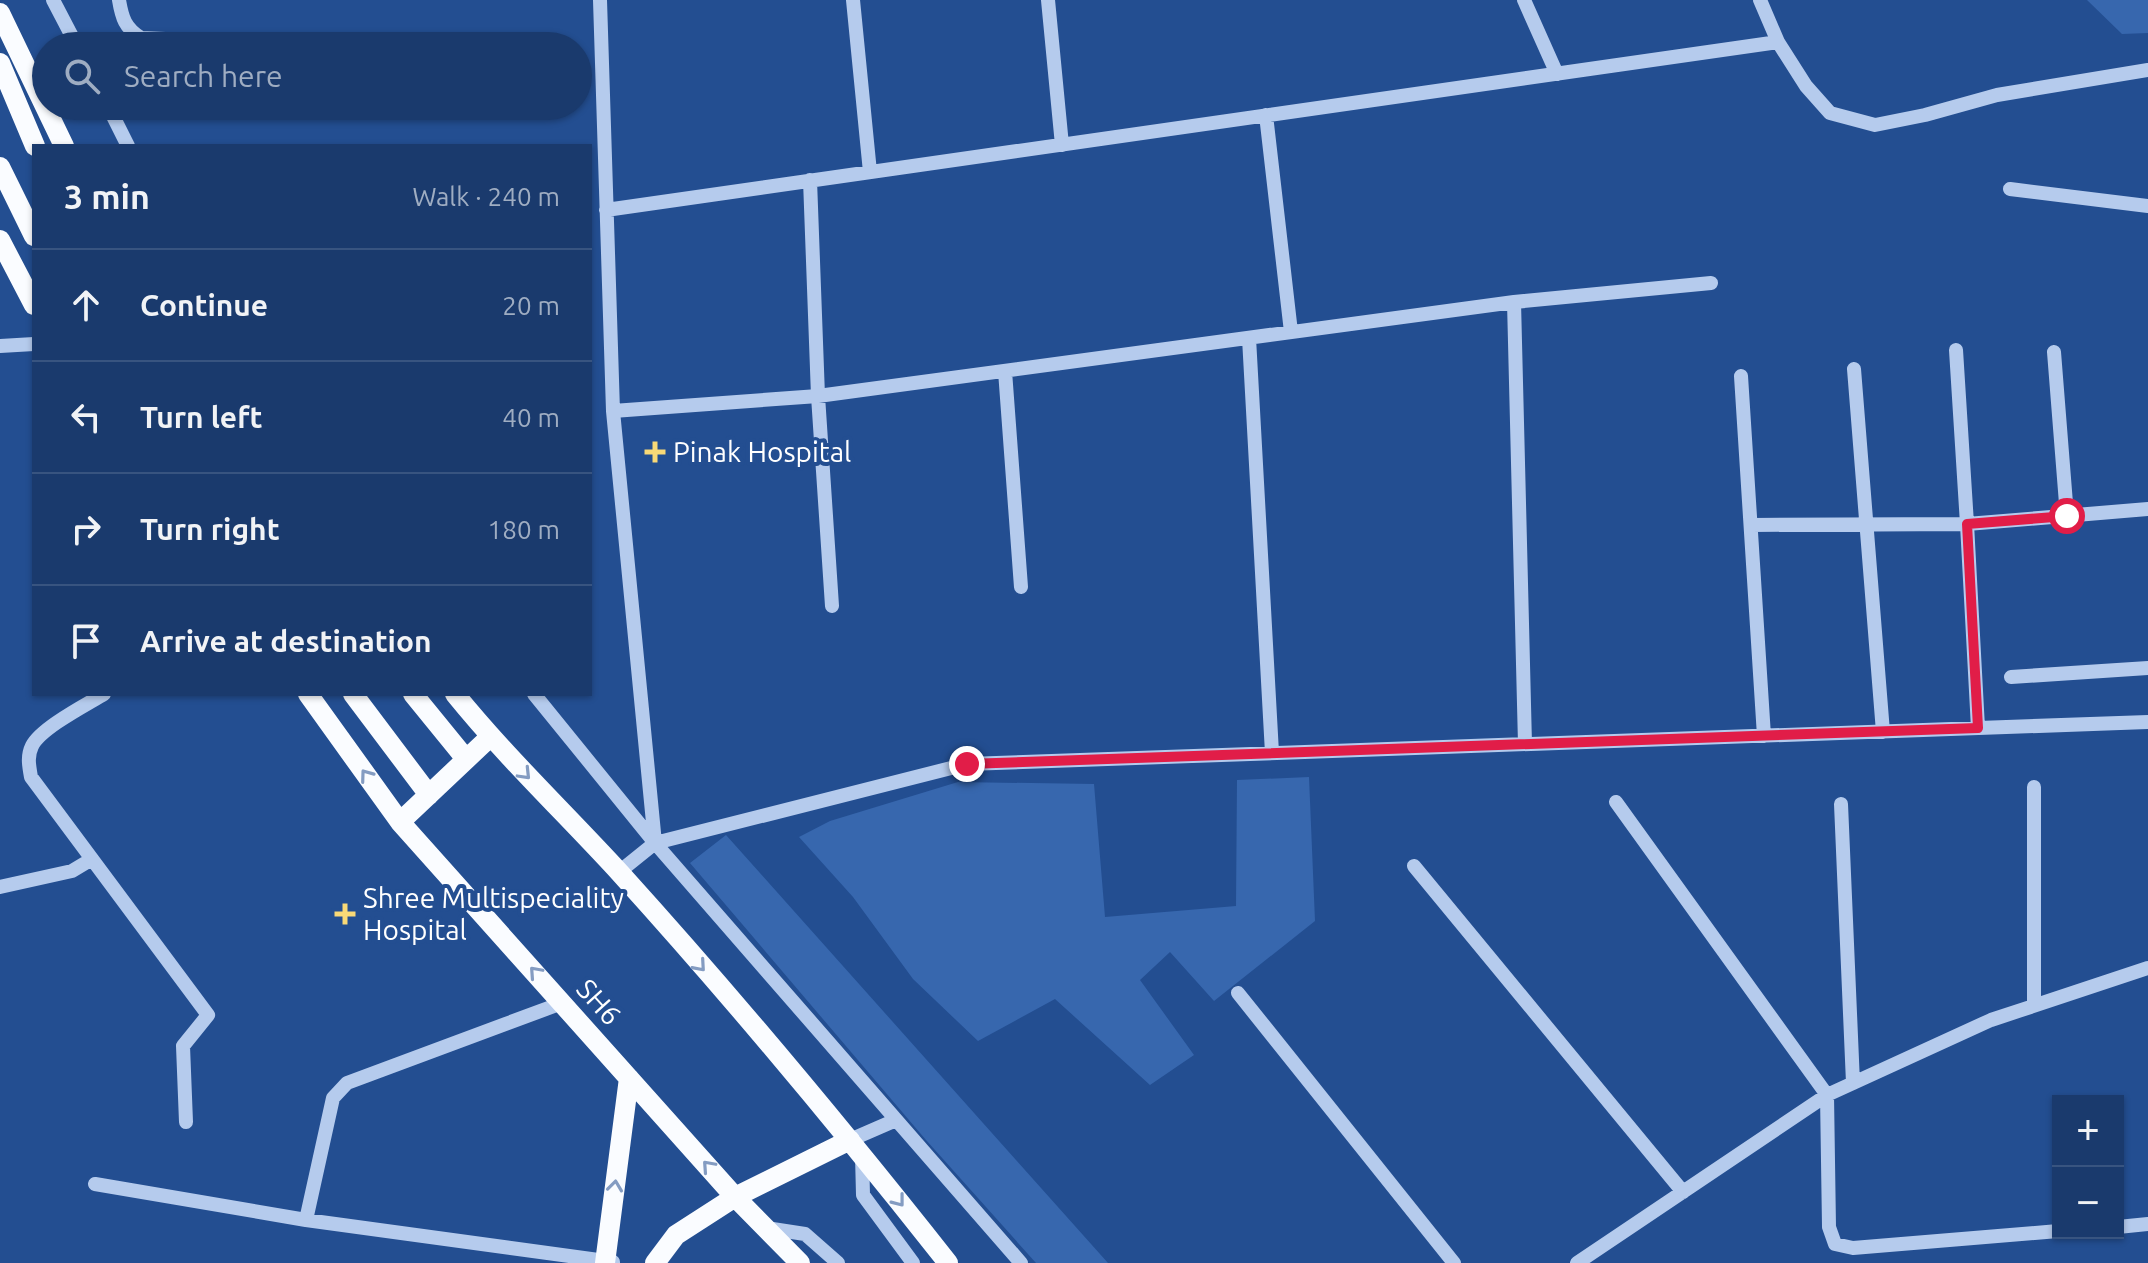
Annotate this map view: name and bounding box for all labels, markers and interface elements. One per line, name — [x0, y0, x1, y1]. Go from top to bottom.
search box — [32, 32, 592, 120]
icon: search — [60, 54, 104, 98]
text: Search here — [124, 59, 283, 93]
text: 3 min — [64, 177, 150, 215]
text: Walk · 240 m — [412, 182, 560, 211]
icon: ahead — [64, 283, 108, 327]
text: Continue — [140, 288, 268, 322]
text: 20 m — [502, 291, 560, 320]
icon: left — [64, 395, 108, 439]
text: Turn left — [140, 400, 262, 434]
text: 40 m — [502, 403, 560, 432]
place label: Pinak Hospital — [673, 436, 851, 467]
marker: Pinak Hospital — [644, 441, 666, 463]
route start — [2049, 498, 2085, 534]
icon: right — [64, 507, 108, 551]
text: Turn right — [140, 512, 280, 546]
text: 180 m — [488, 515, 560, 544]
icon: arrive — [64, 619, 108, 663]
text: Arrive at destination — [140, 624, 432, 658]
route end — [949, 746, 985, 782]
one-way arrow — [516, 765, 530, 779]
one-way arrow — [361, 769, 376, 783]
place label: Shree Multispeciality Hospital — [363, 882, 624, 945]
marker: Shree Multispeciality Hospital — [334, 903, 356, 925]
one-way arrow — [690, 956, 705, 971]
one-way arrow — [530, 967, 544, 982]
street label: SH6 — [571, 973, 628, 1031]
map controls — [2052, 1095, 2124, 1239]
button: + — [2052, 1095, 2124, 1167]
one-way arrow — [703, 1161, 717, 1176]
button: − — [2052, 1167, 2124, 1239]
one-way arrow — [606, 1179, 623, 1192]
one-way arrow — [889, 1192, 903, 1207]

